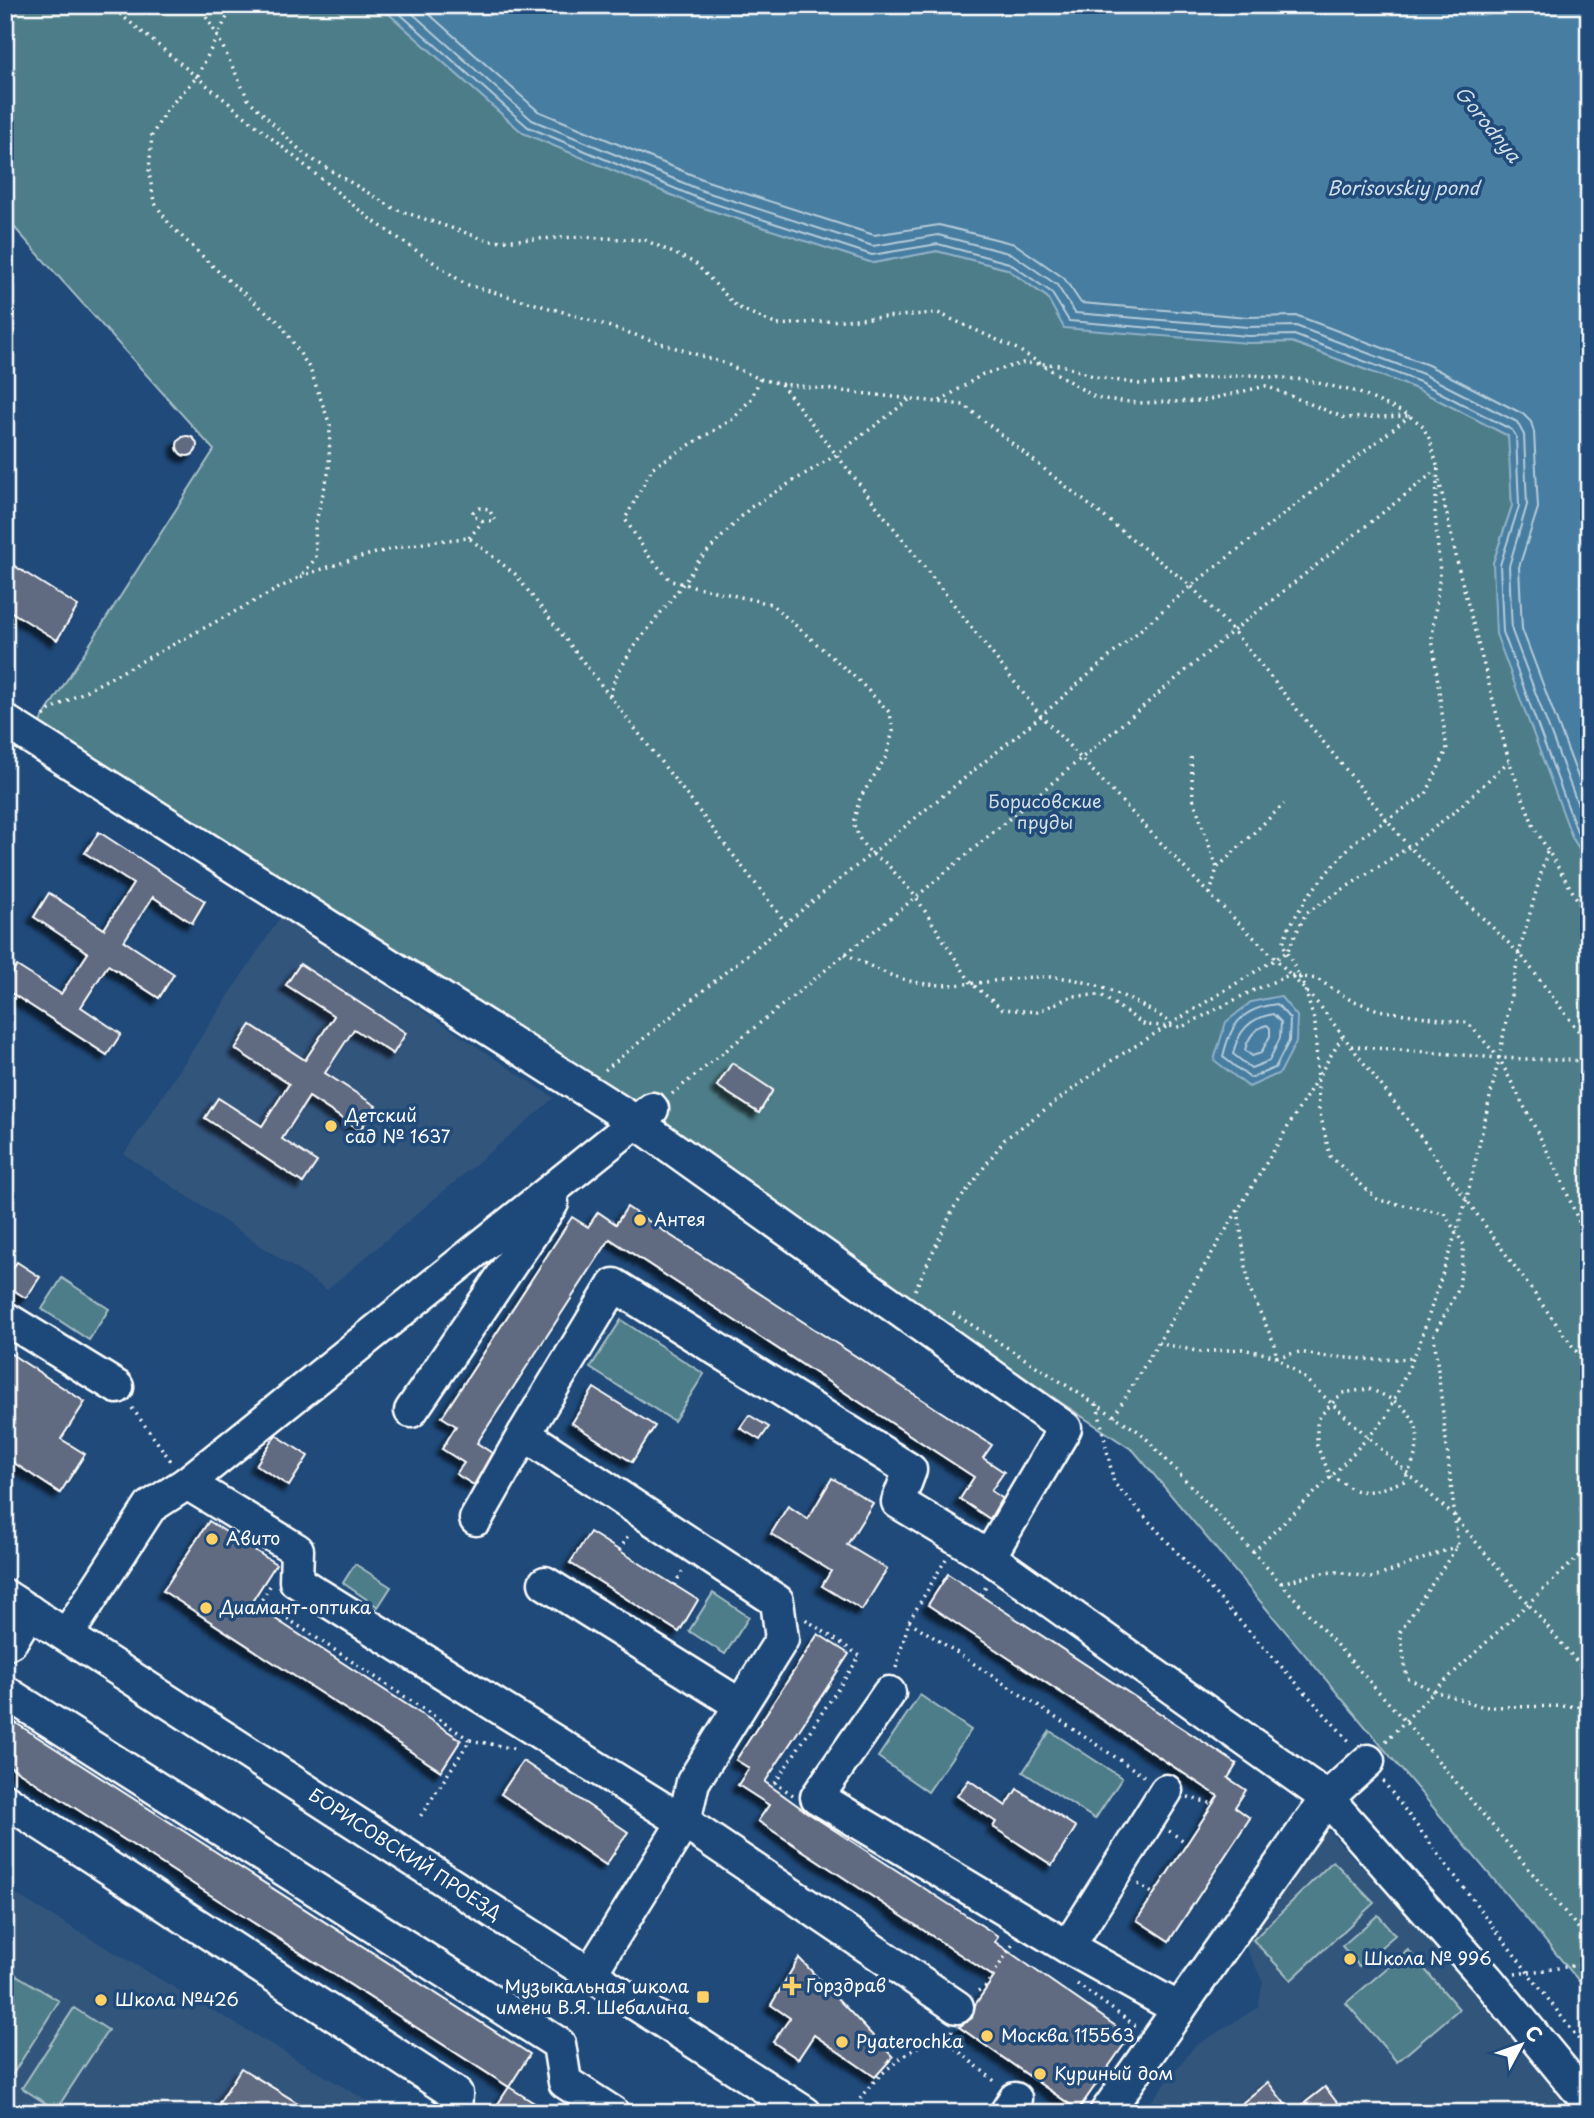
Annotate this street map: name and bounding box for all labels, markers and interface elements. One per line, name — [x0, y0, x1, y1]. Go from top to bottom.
water label: Gorodnya — [1449, 79, 1529, 169]
water label: Borisovskiy pond — [1327, 173, 1482, 201]
park label: Борисовские пруды — [988, 787, 1102, 835]
place label: Детский сад № 1637 — [344, 1101, 451, 1149]
marker: Детский сад № 1637 — [323, 1118, 339, 1134]
place label: Антея — [654, 1205, 706, 1232]
marker: Антея — [632, 1212, 648, 1228]
place label: Авито — [226, 1524, 280, 1551]
marker: Авито — [204, 1531, 220, 1547]
place label: Диамант-оптика — [219, 1593, 372, 1620]
marker: Диамант-оптика — [198, 1600, 214, 1616]
street label: БОРИСОВСКИЙ ПРОЕЗД — [304, 1781, 507, 1925]
place label: Школа № 996 — [1364, 1944, 1492, 1971]
marker: Школа № 996 — [1342, 1951, 1358, 1967]
place label: Горздрав — [806, 1971, 886, 1998]
place label: Музыкальная школа имени В.Я. Шебалина — [496, 1972, 690, 2020]
marker: Горздрав — [784, 1978, 800, 1994]
place label: Школа №426 — [115, 1985, 239, 2012]
marker: Музыкальная школа имени В.Я. Шебалина — [695, 1989, 711, 2005]
marker: Школа №426 — [93, 1992, 109, 2008]
north arrow — [1486, 2010, 1556, 2080]
text: С — [1519, 2019, 1550, 2048]
place label: Москва 115563 — [1001, 2021, 1135, 2048]
place label: Pyaterochka — [856, 2027, 964, 2054]
marker: Москва 115563 — [979, 2028, 995, 2044]
marker: Pyaterochka — [834, 2034, 850, 2050]
place label: Куриный дом — [1054, 2059, 1173, 2086]
marker: Куриный дом — [1032, 2066, 1048, 2082]

